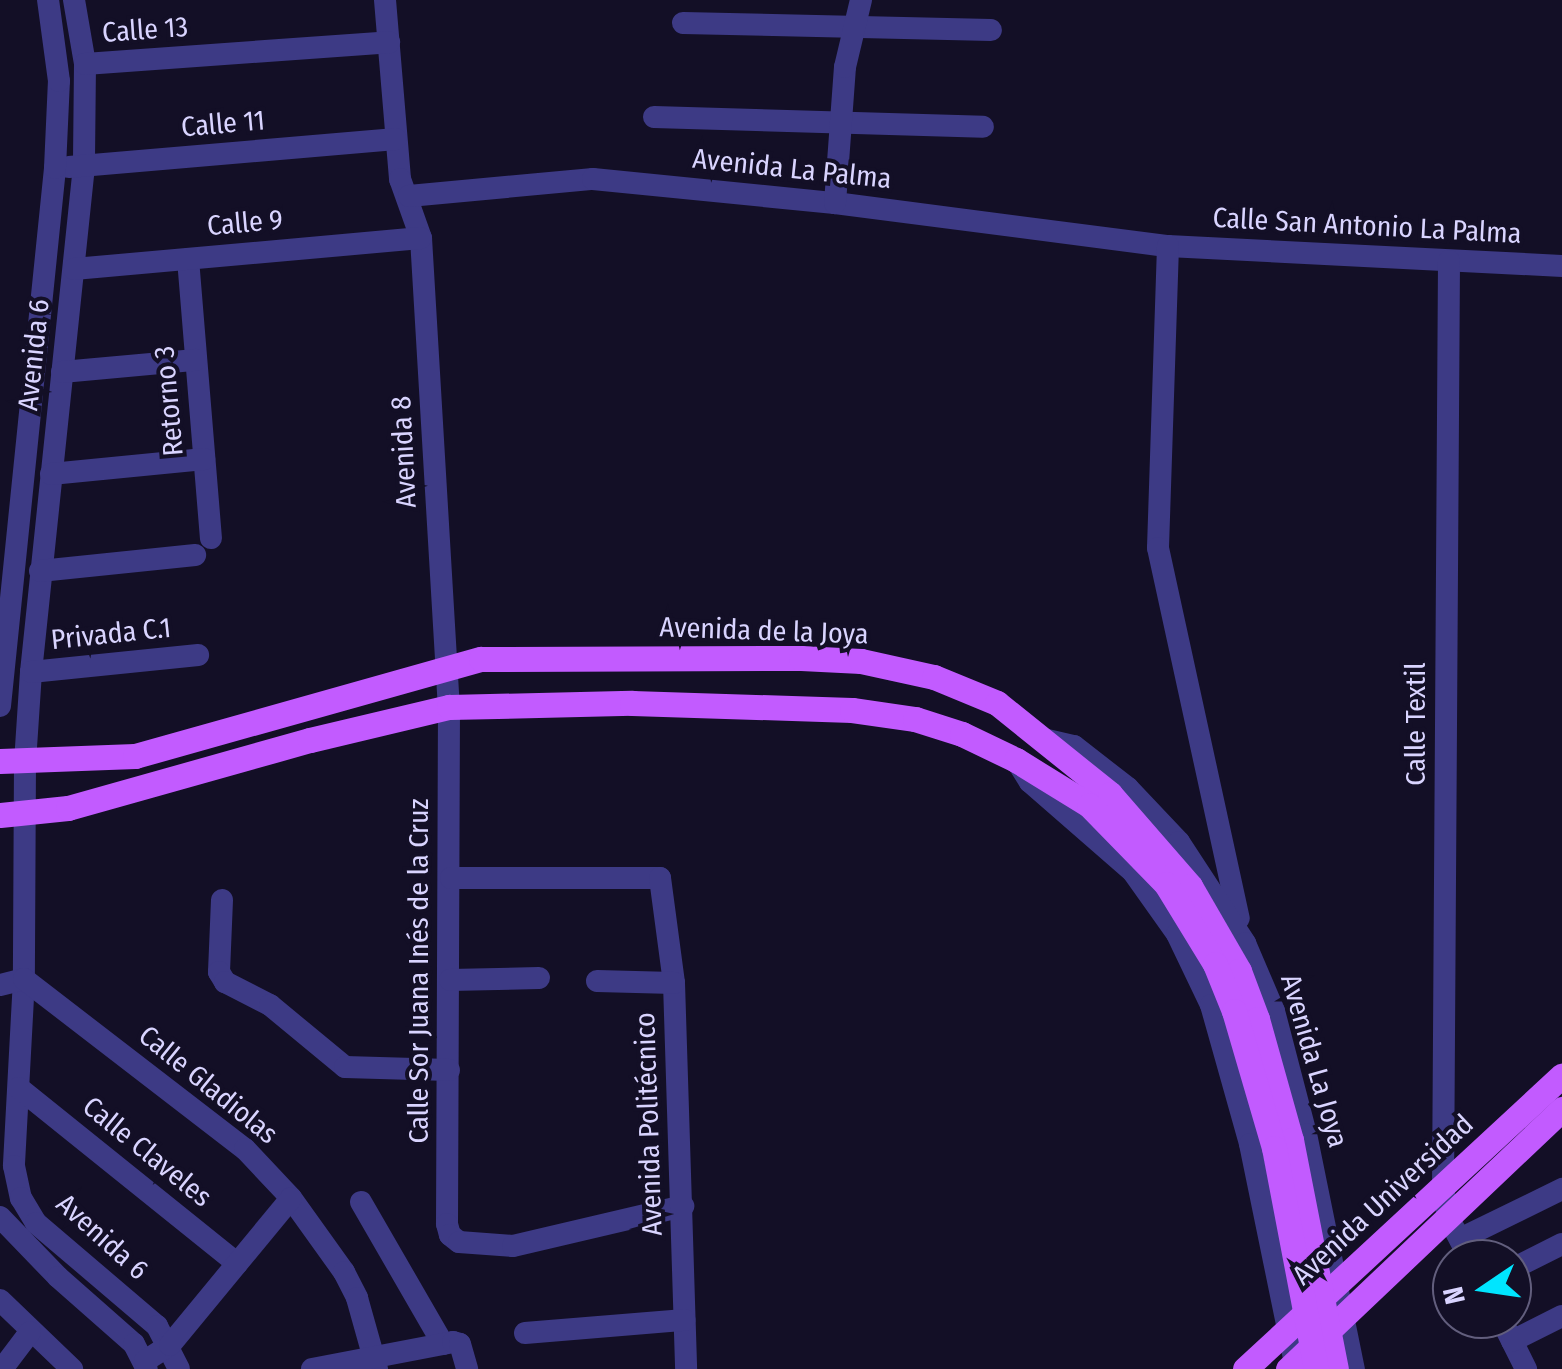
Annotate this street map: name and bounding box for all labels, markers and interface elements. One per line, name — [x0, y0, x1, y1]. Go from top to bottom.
street label: Calle 13 — [101, 10, 189, 50]
street label: Calle 11 — [180, 104, 266, 144]
street label: Avenida La Palma — [691, 142, 893, 196]
street label: Calle San Antonio La Palma — [1212, 201, 1522, 251]
street label: Calle 9 — [206, 203, 284, 243]
street label: Avenida 6 — [11, 298, 57, 412]
street label: Retorno 3 — [147, 344, 191, 458]
street label: Avenida 8 — [384, 395, 424, 509]
street label: Privada C.1 — [49, 611, 173, 657]
street label: Avenida de la Joya — [659, 611, 869, 651]
street label: Calle Textil — [1399, 662, 1433, 786]
street label: Calle Sor Juana Inés de la Cruz — [402, 798, 436, 1144]
street label: Avenida La Joya — [1273, 971, 1355, 1151]
street label: Avenida Politécnico — [628, 1012, 670, 1236]
street label: Calle Gladiolas — [132, 1019, 284, 1151]
street label: Calle Claveles — [76, 1090, 218, 1214]
street label: Avenida Universidad — [1286, 1108, 1480, 1292]
street label: Avenida 6 — [49, 1187, 155, 1287]
north arrow — [1432, 1239, 1532, 1339]
text: N — [1436, 1284, 1472, 1307]

